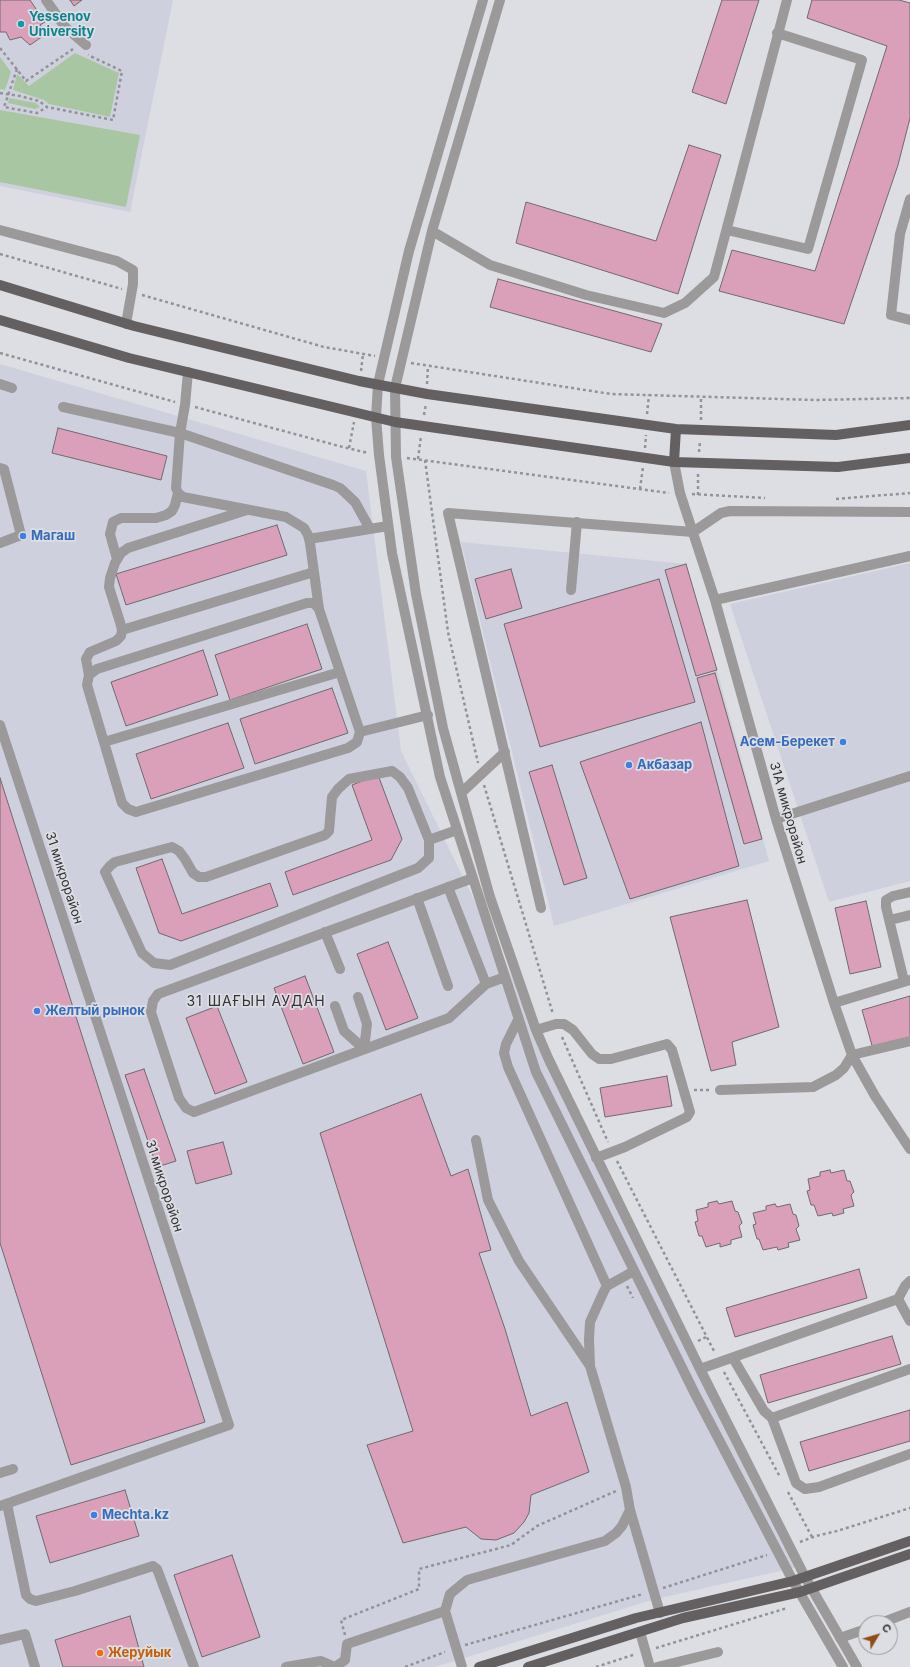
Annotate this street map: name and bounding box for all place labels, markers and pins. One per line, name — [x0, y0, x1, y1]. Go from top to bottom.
place label: Yessenov University — [29, 9, 94, 40]
marker: Yessenov University — [16, 19, 26, 29]
place label: Магаш — [31, 528, 75, 544]
marker: Магаш — [18, 531, 28, 541]
place label: Асем-Берекет — [740, 734, 835, 750]
marker: Асем-Берекет — [838, 737, 848, 747]
place label: Акбазар — [637, 757, 692, 773]
marker: Акбазар — [624, 760, 634, 770]
place label: Желтый рынок — [45, 1003, 145, 1019]
marker: Желтый рынок — [32, 1006, 42, 1016]
place label: Mechta.kz — [102, 1507, 169, 1523]
marker: Mechta.kz — [89, 1510, 99, 1520]
place label: Жеруйык — [108, 1645, 171, 1661]
marker: Жеруйык — [95, 1648, 105, 1658]

